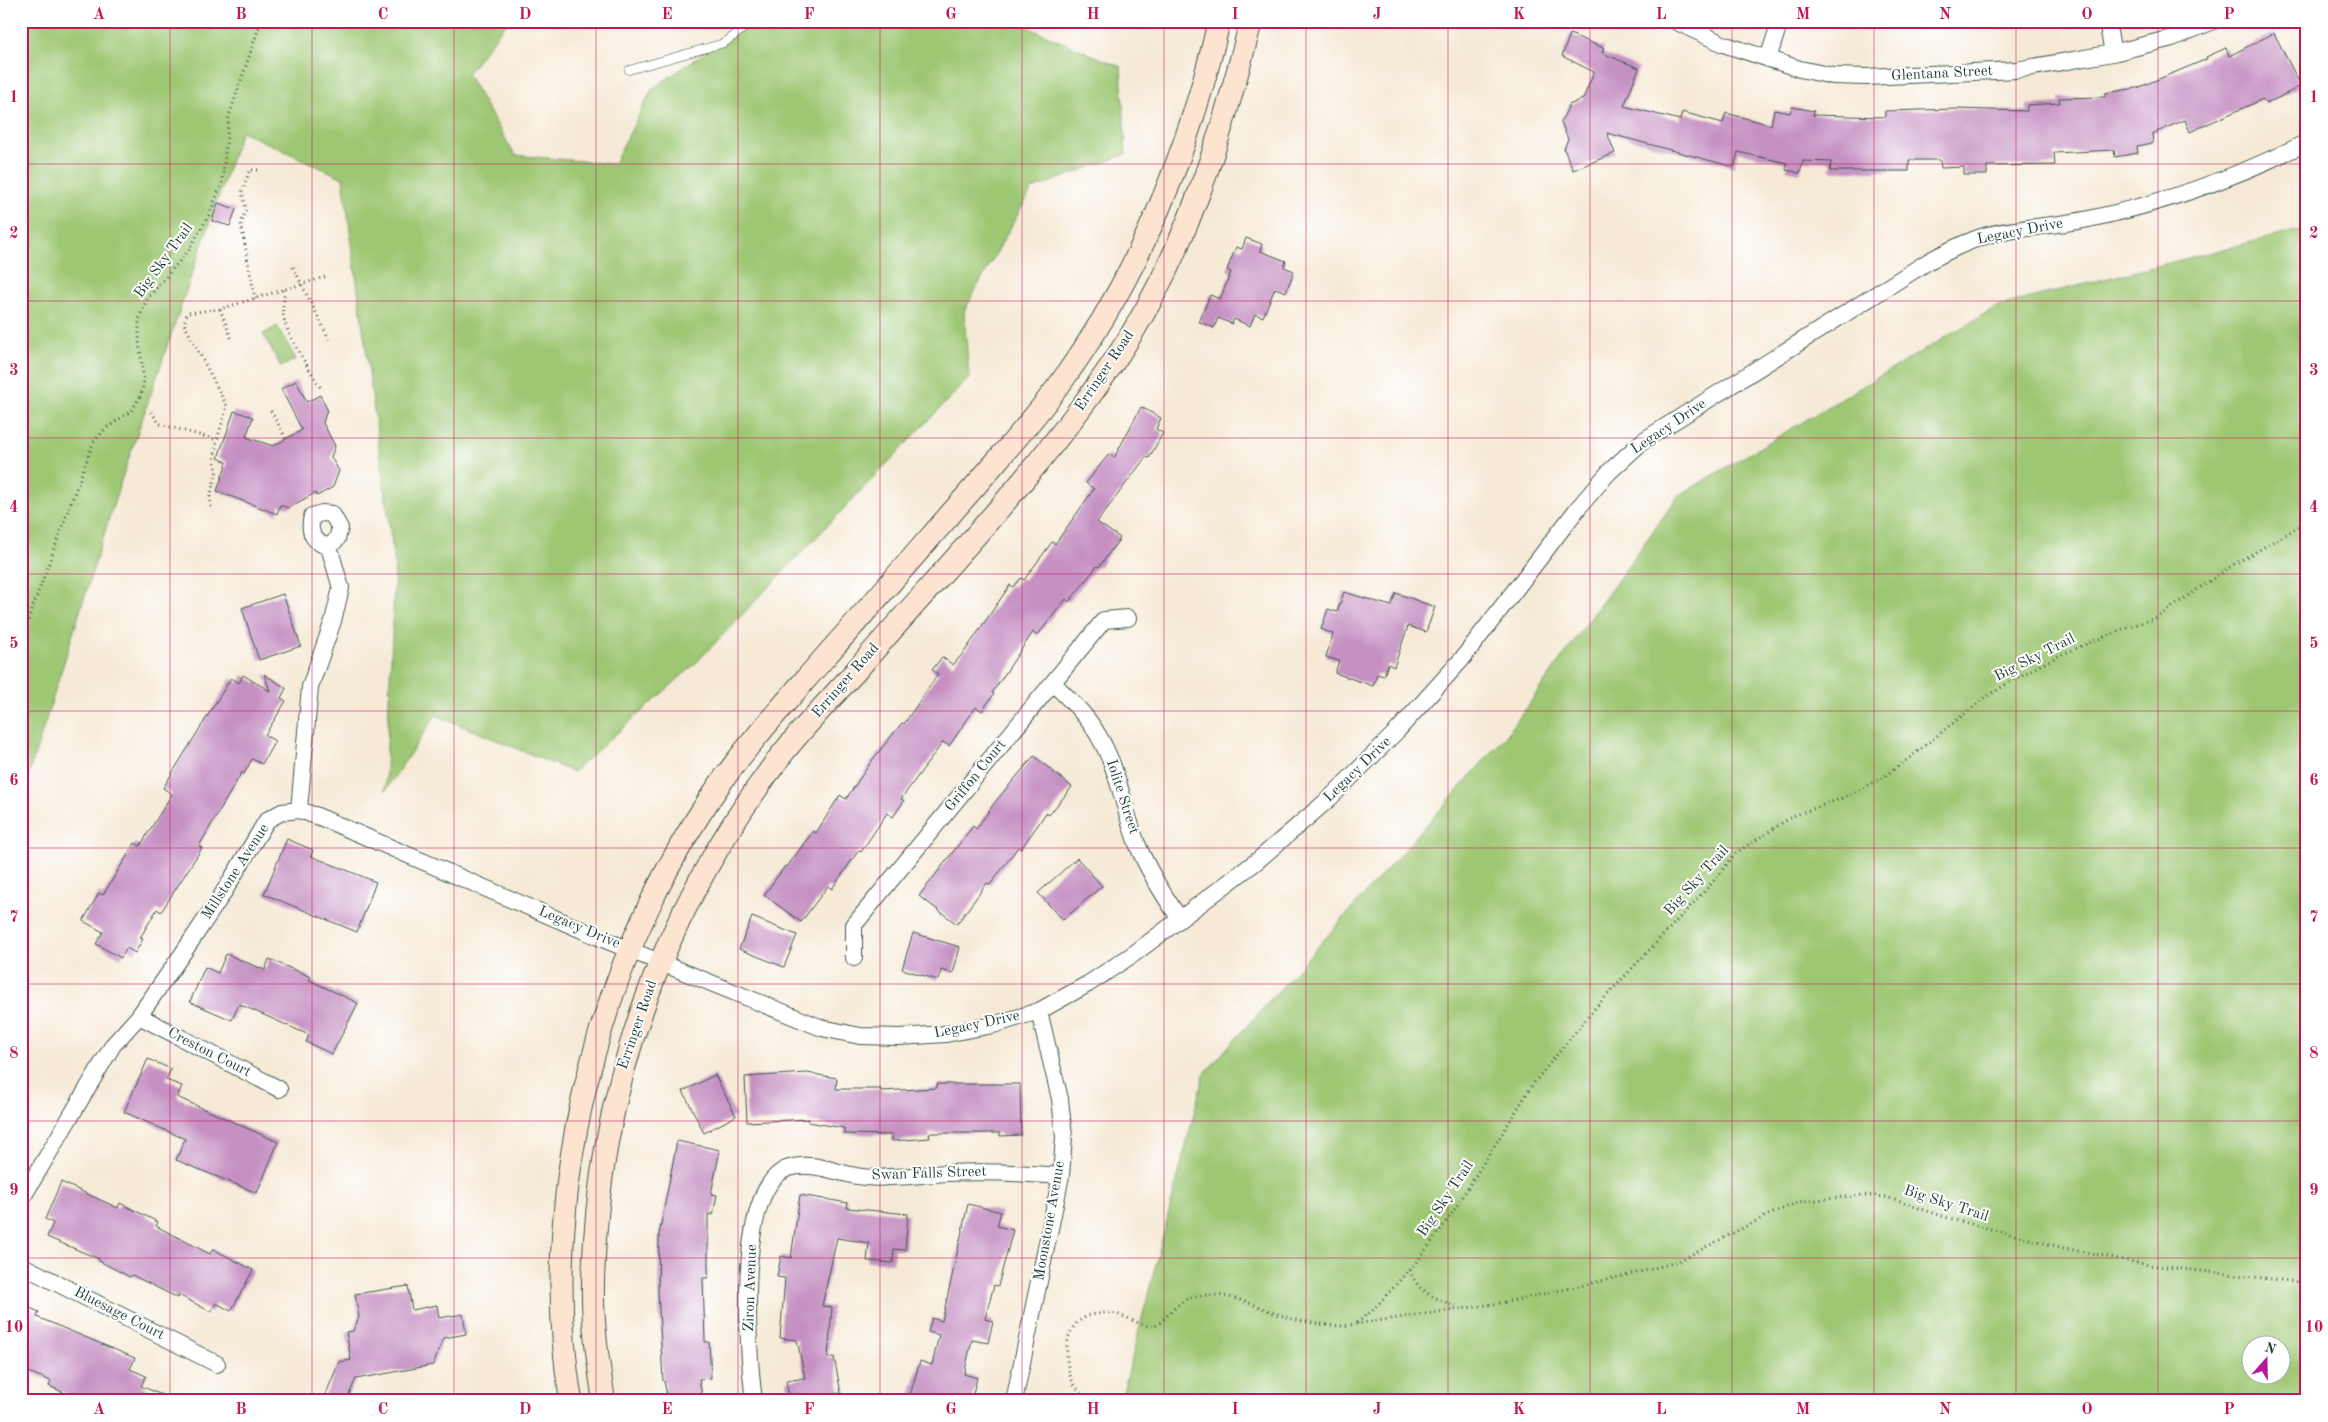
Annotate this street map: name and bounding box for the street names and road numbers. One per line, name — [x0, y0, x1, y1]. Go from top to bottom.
street label: Glentana Street — [1891, 64, 1993, 84]
street label: Legacy Drive — [1976, 216, 2064, 248]
street label: Big Sky Trail — [132, 221, 196, 301]
street label: Erringer Road — [1073, 328, 1137, 414]
street label: Legacy Drive — [1629, 396, 1709, 458]
street label: Big Sky Trail — [1992, 631, 2078, 685]
street label: Erringer Road — [810, 641, 882, 721]
street label: Legacy Drive — [1321, 734, 1395, 806]
street label: Griffon Court — [943, 737, 1009, 815]
street label: Iolite Street — [1103, 758, 1141, 836]
street label: Millstone Avenue — [200, 821, 273, 923]
street label: Big Sky Trail — [1662, 843, 1732, 919]
street label: Legacy Drive — [536, 904, 622, 952]
street label: Erringer Road — [616, 978, 660, 1072]
street label: Legacy Drive — [933, 1009, 1021, 1041]
street label: Creston Court — [165, 1026, 253, 1080]
street label: Big Sky Trail — [1415, 1158, 1477, 1240]
street label: Moonstone Avenue — [1032, 1160, 1068, 1282]
street label: Swan Falls Street — [871, 1164, 987, 1184]
street label: Big Sky Trail — [1902, 1183, 1990, 1225]
street label: Ziron Avenue — [742, 1244, 760, 1332]
street label: Bluesage Court — [71, 1285, 167, 1343]

